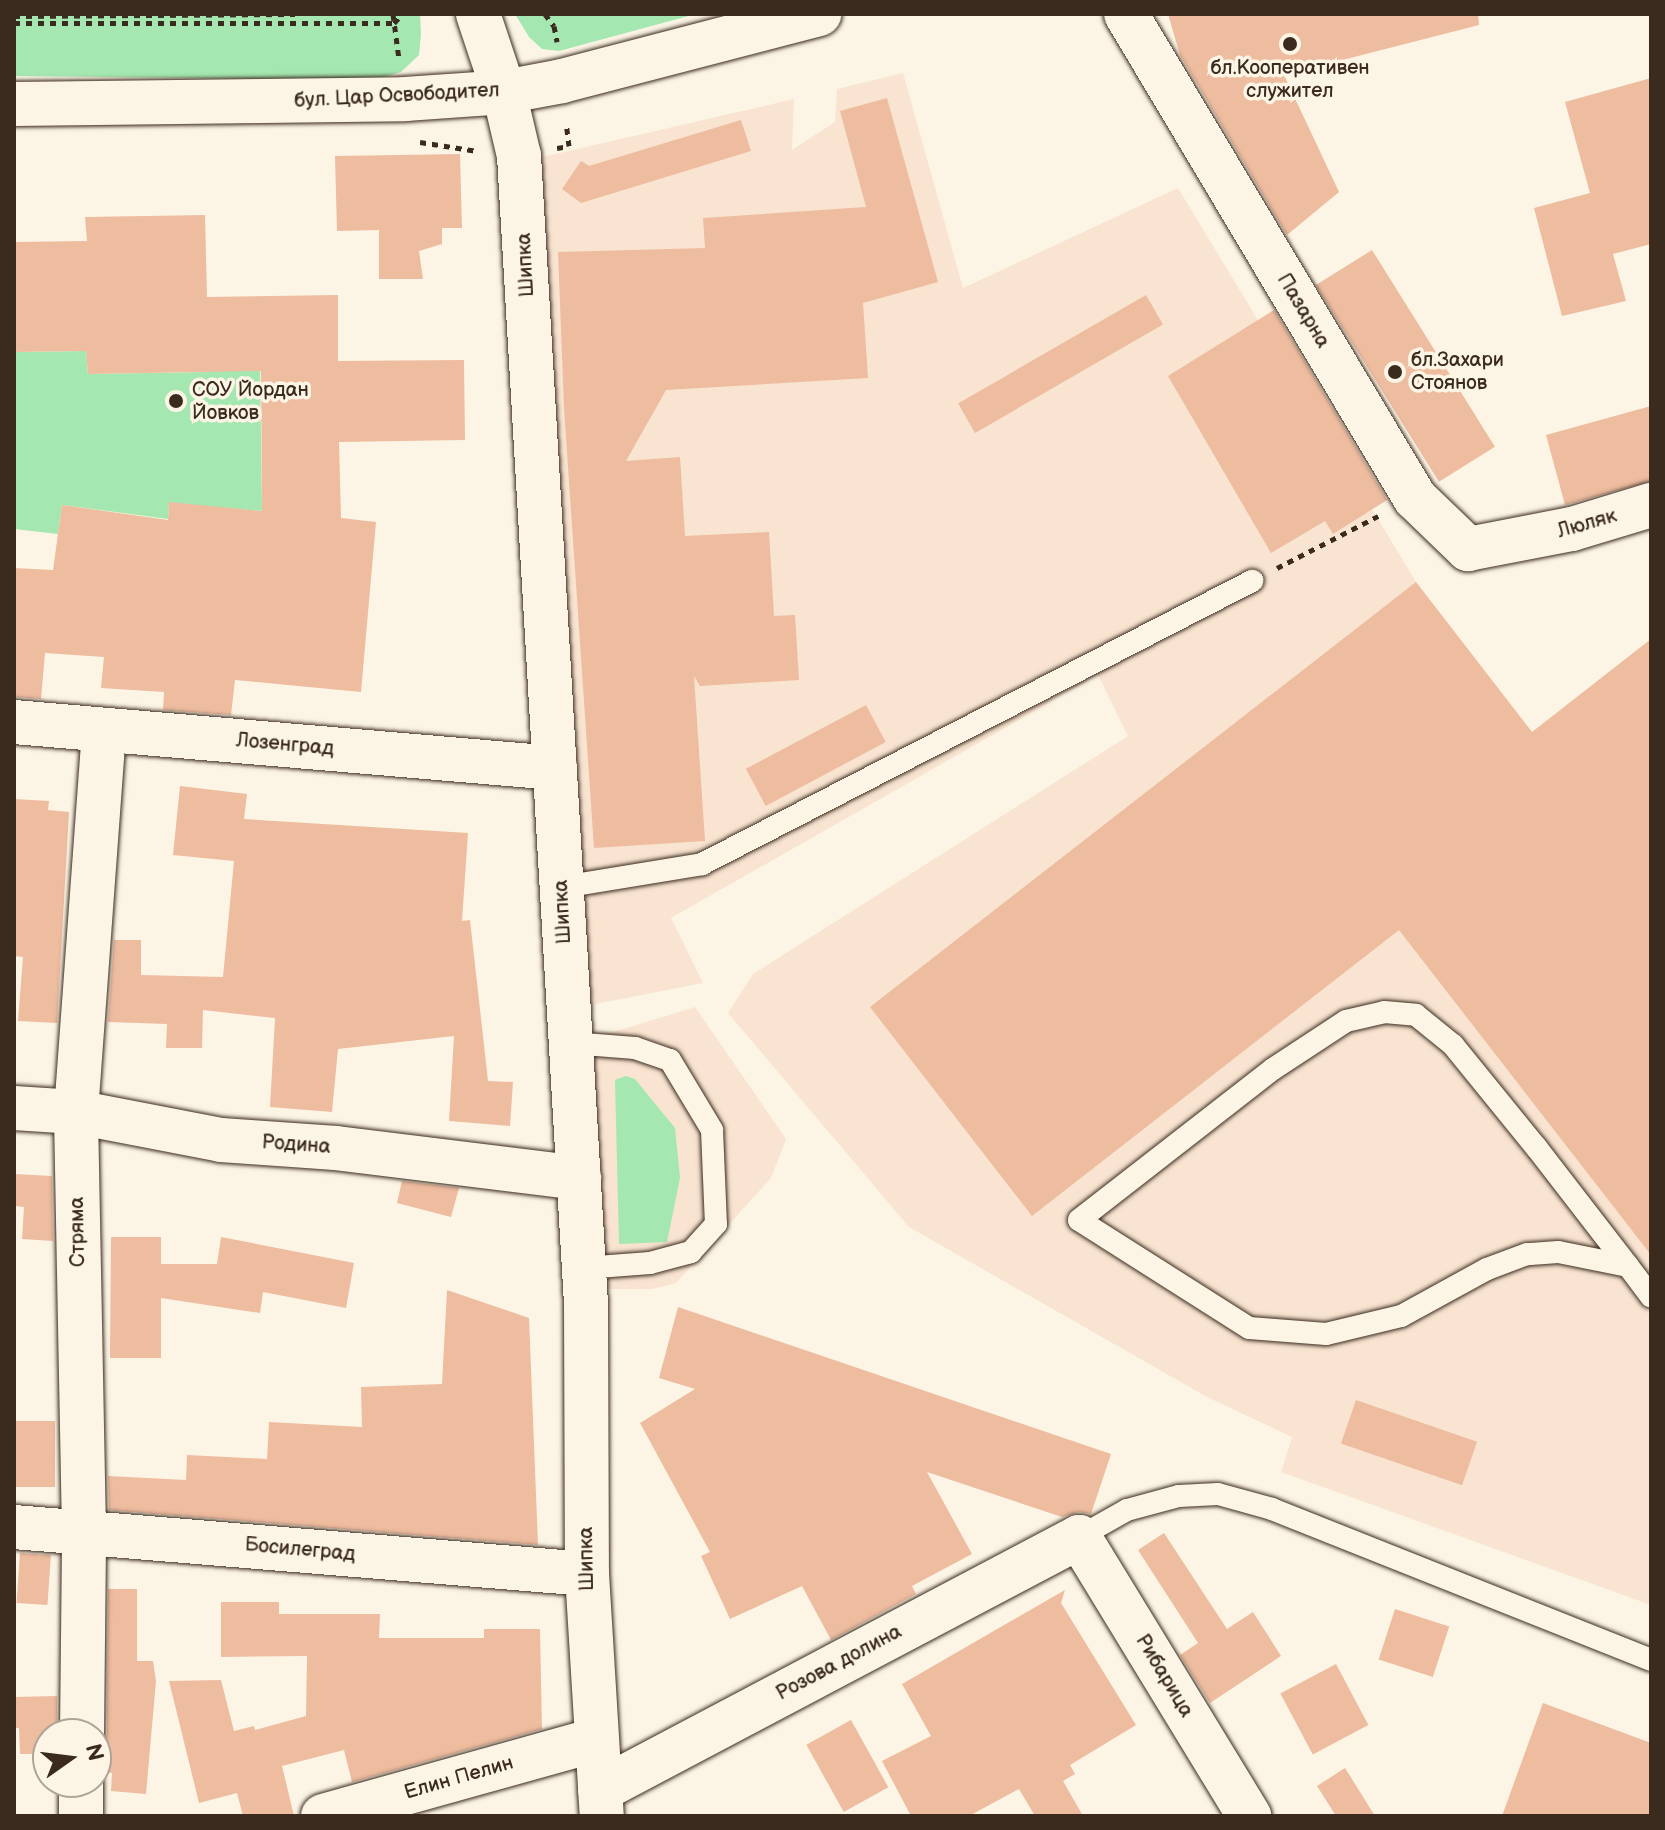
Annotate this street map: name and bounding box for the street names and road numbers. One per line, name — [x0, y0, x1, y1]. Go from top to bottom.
street label: бул. Цар Освободител — [294, 79, 500, 113]
street label: Шипка — [512, 232, 540, 298]
street label: Пазарна — [1271, 269, 1335, 353]
street label: Люляк — [1555, 504, 1619, 544]
street label: Лозенград — [235, 729, 335, 761]
street label: Шипка — [549, 879, 577, 945]
street label: Родина — [261, 1131, 331, 1159]
street label: Стряма — [65, 1197, 91, 1267]
street label: Шипка — [574, 1527, 600, 1591]
street label: Босилеград — [244, 1533, 356, 1567]
street label: Розова долина — [772, 1620, 906, 1706]
street label: Рибарица — [1130, 1630, 1198, 1722]
street label: Елин Пелин — [402, 1751, 516, 1805]

